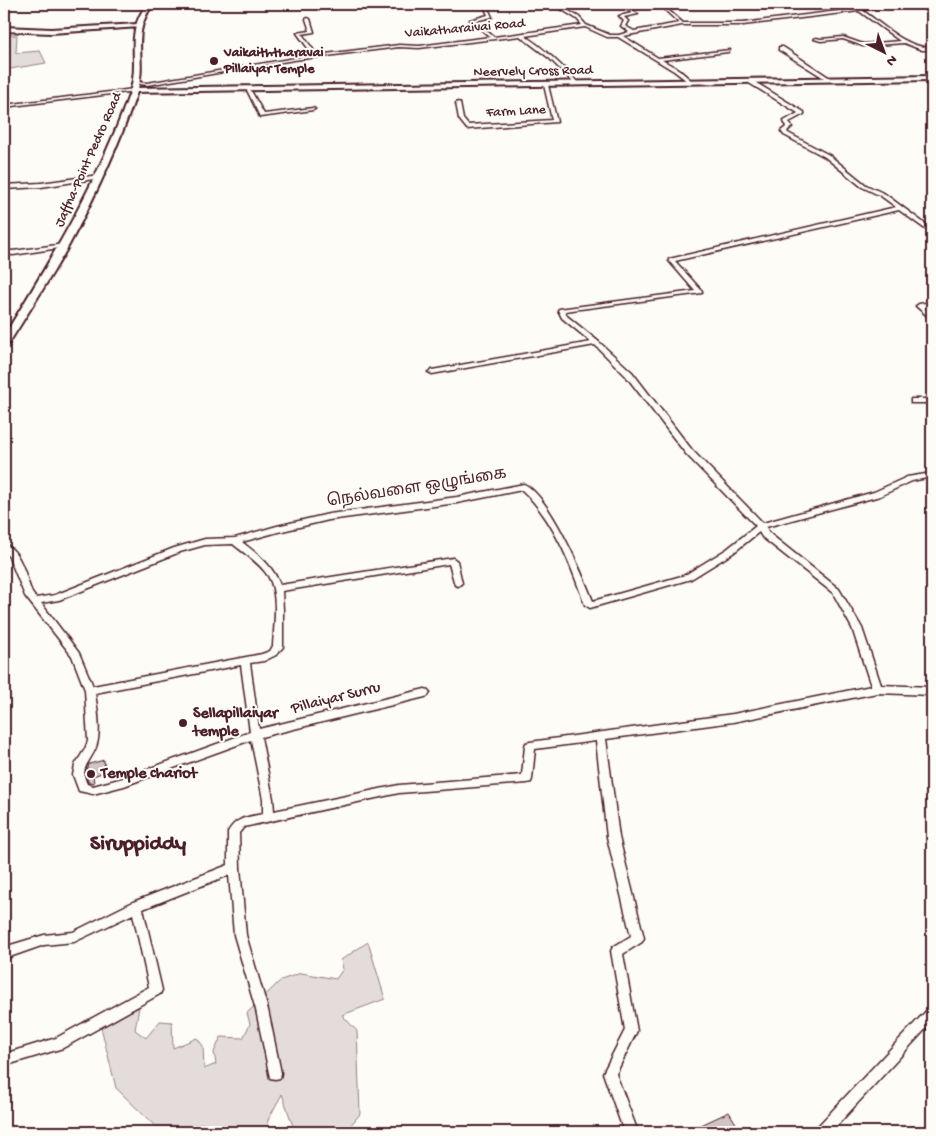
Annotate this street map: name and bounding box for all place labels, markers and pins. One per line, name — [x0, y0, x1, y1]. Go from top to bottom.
place label: Vaikaiththaravai Pillaiyar Temple — [223, 45, 324, 78]
marker: Vaikaiththaravai Pillaiyar Temple — [208, 55, 220, 67]
place label: Sellapillaiyar temple — [191, 705, 280, 742]
marker: Sellapillaiyar temple — [177, 717, 189, 729]
place label: Temple chariot — [99, 765, 199, 784]
marker: Temple chariot — [85, 768, 97, 780]

